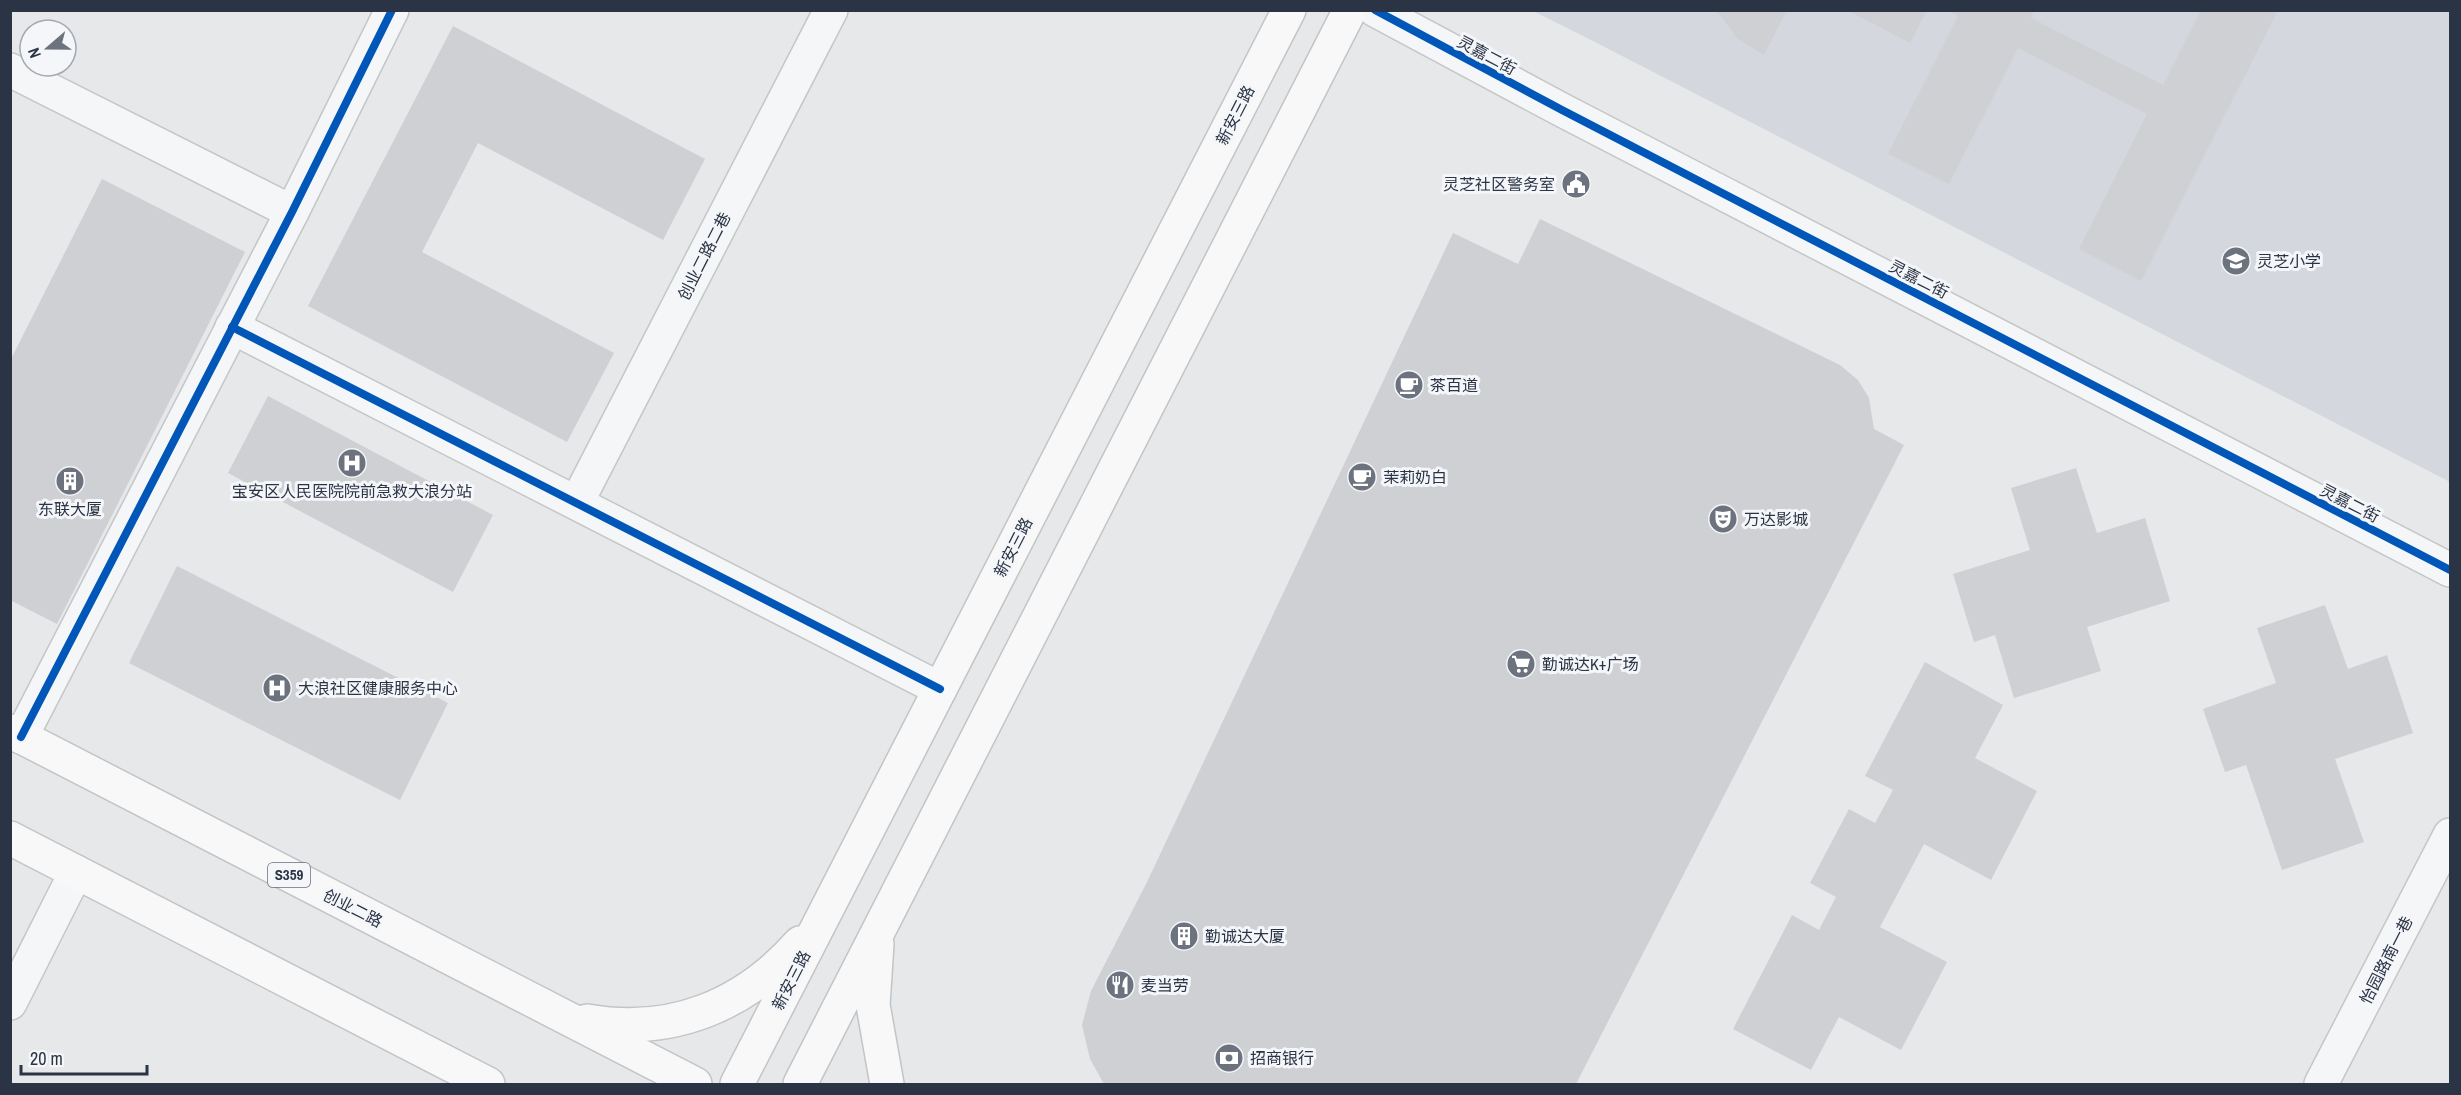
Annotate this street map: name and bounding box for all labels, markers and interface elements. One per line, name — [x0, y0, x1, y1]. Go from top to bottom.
north arrow — [18, 18, 78, 78]
street label: 灵嘉二街 — [1454, 30, 1520, 80]
text: N — [22, 45, 46, 61]
street label: 新安三路 — [1211, 81, 1259, 149]
public building icon: 灵芝社区警务室 — [1560, 168, 1592, 200]
place label: 灵芝社区警务室 — [1443, 173, 1555, 195]
street label: 创业二路二巷 — [672, 208, 736, 304]
school or university icon: 灵芝小学 — [2220, 245, 2252, 277]
place label: 灵芝小学 — [2257, 250, 2321, 272]
street label: 灵嘉二街 — [1885, 255, 1953, 303]
cafe icon: 茶百道 — [1393, 369, 1425, 401]
place label: 茶百道 — [1430, 374, 1478, 396]
hospital icon: 宝安区人民医院院前急救大浪分站 — [336, 447, 368, 479]
cafe icon: 茉莉奶白 — [1346, 461, 1378, 493]
building icon: 东联大厦 — [54, 465, 86, 497]
place label: 茉莉奶白 — [1383, 466, 1447, 488]
street label: 灵嘉二街 — [2316, 479, 2384, 527]
place label: 宝安区人民医院院前急救大浪分站 — [232, 480, 472, 502]
place label: 东联大厦 — [38, 498, 102, 520]
theatre icon: 万达影城 — [1707, 503, 1739, 535]
place label: 万达影城 — [1744, 508, 1808, 530]
street label: 新安三路 — [989, 513, 1037, 581]
supermarket icon: 勤诚达K+广场 — [1505, 648, 1537, 680]
place label: 勤诚达K+广场 — [1542, 653, 1638, 675]
hospital icon: 大浪社区健康服务中心 — [261, 672, 293, 704]
place label: 大浪社区健康服务中心 — [298, 677, 458, 699]
road number: S359 — [268, 863, 310, 887]
street label: 创业二路 — [319, 884, 387, 932]
street label: 怡园路南一巷 — [2354, 912, 2418, 1008]
building icon: 勤诚达大厦 — [1168, 920, 1200, 952]
place label: 勤诚达大厦 — [1205, 925, 1285, 947]
street label: 新安三路 — [767, 946, 815, 1014]
restaurant icon: 麦当劳 — [1104, 969, 1136, 1001]
place label: 麦当劳 — [1141, 974, 1189, 996]
scale bar — [21, 1038, 147, 1076]
bank icon: 招商银行 — [1213, 1042, 1245, 1074]
text: 20 m — [30, 1046, 63, 1071]
place label: 招商银行 — [1250, 1047, 1314, 1069]

